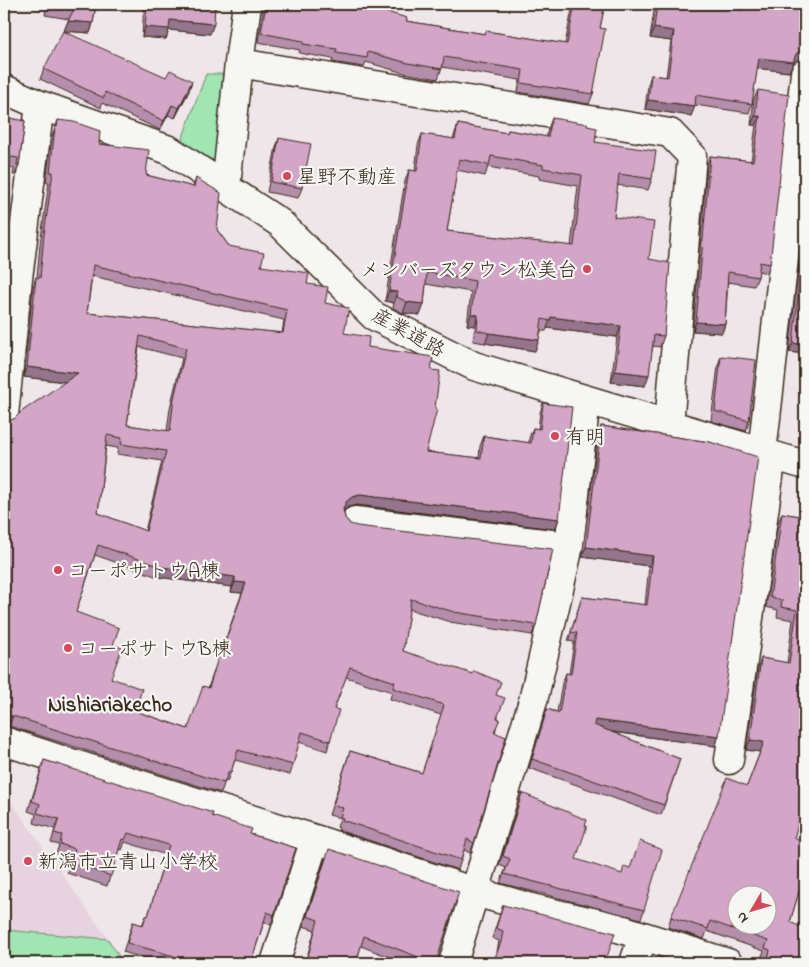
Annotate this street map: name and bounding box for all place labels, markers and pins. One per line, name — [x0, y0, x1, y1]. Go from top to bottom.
place label: 星野不動産 — [297, 164, 397, 193]
marker: 星野不動産 — [281, 170, 293, 182]
place label: メンバーズタウン松美台 — [359, 257, 577, 286]
marker: メンバーズタウン松美台 — [581, 263, 593, 275]
place label: 有明 — [565, 424, 605, 453]
marker: 有明 — [549, 430, 561, 442]
place label: コーポサトウA棟 — [68, 558, 220, 587]
marker: コーポサトウA棟 — [52, 564, 64, 576]
place label: コーポサトウB棟 — [78, 636, 231, 665]
marker: コーポサトウB棟 — [62, 642, 74, 654]
place label: 新潟市立青山小学校 — [38, 849, 218, 878]
marker: 新潟市立青山小学校 — [22, 855, 34, 867]

